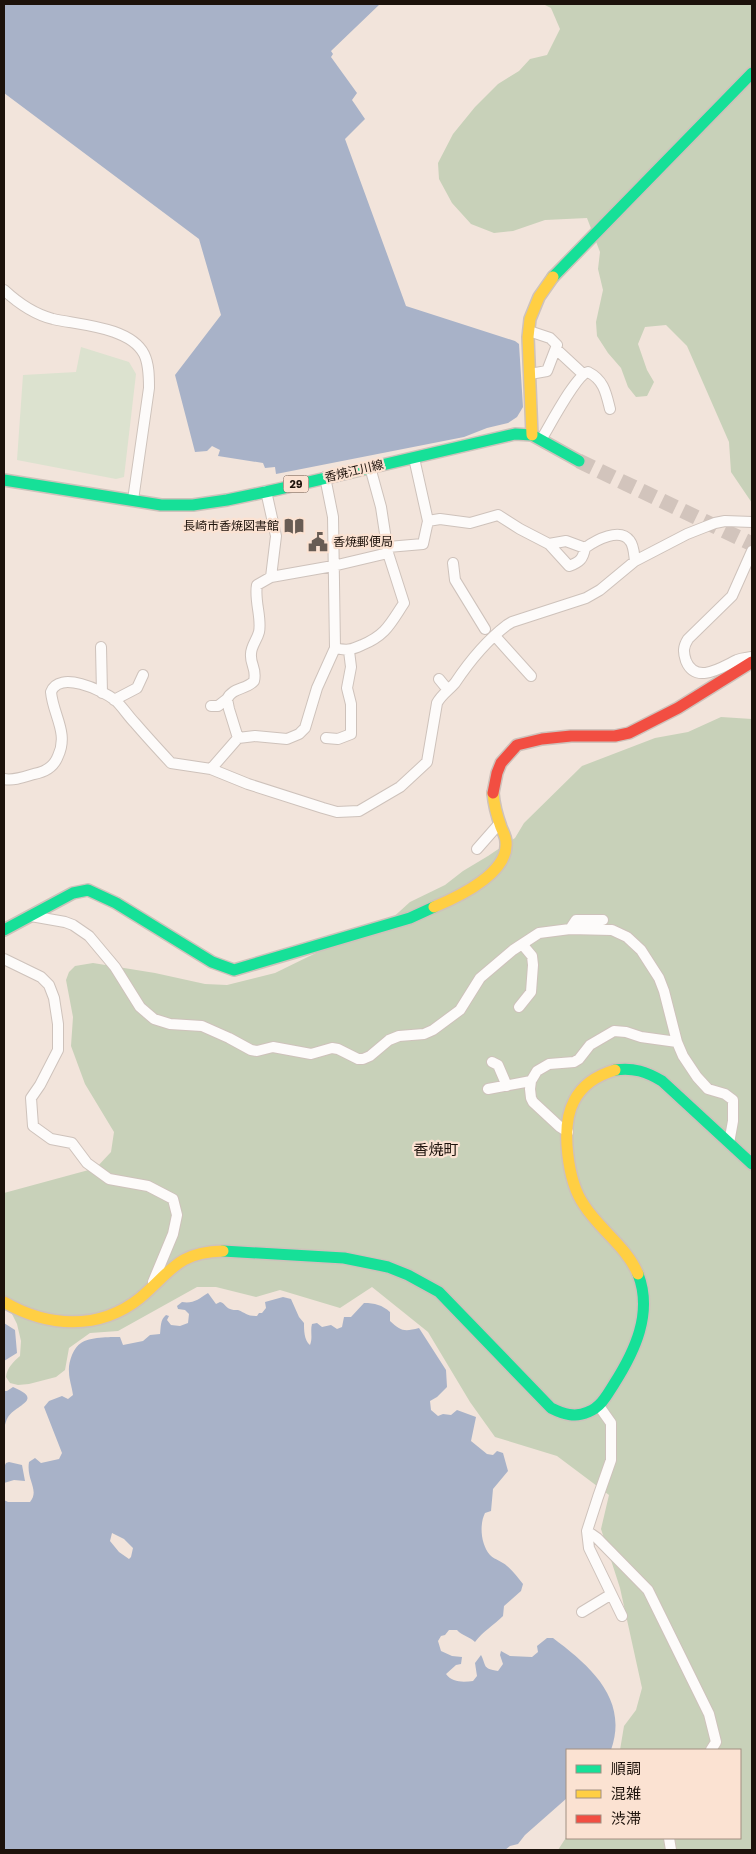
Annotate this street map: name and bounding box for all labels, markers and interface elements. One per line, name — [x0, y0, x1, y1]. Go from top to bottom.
street label: 香焼江川線 — [323, 455, 385, 486]
road number: 29 — [284, 476, 308, 492]
library icon: 長崎市香焼図書館 — [283, 515, 305, 537]
place label: 長崎市香焼図書館 — [183, 517, 279, 534]
public building icon: 香焼郵便局 — [307, 531, 329, 553]
place label: 香焼郵便局 — [333, 533, 393, 550]
district label: 香焼町 — [413, 1139, 459, 1160]
legend — [566, 1749, 741, 1839]
text: 順調 — [611, 1758, 641, 1779]
text: 混雑 — [611, 1783, 641, 1804]
text: 渋滞 — [611, 1808, 641, 1829]

